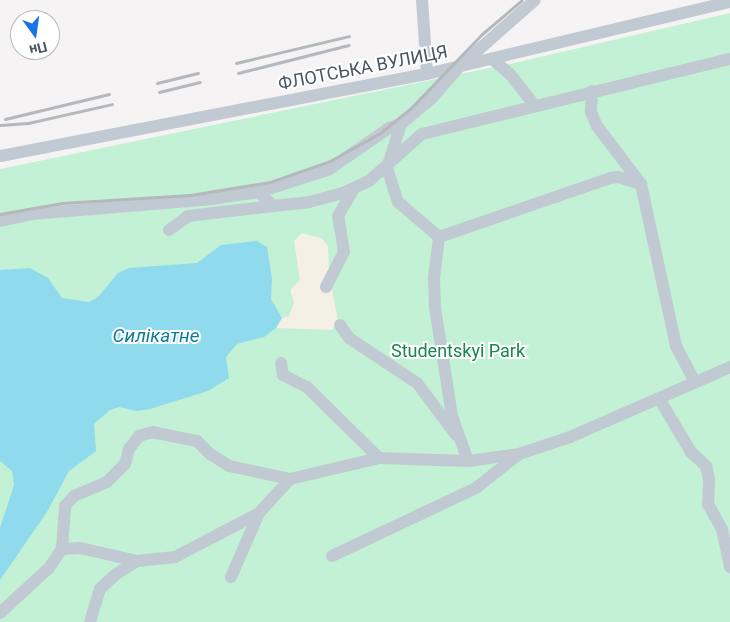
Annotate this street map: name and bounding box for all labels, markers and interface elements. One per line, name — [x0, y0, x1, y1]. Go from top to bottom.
north arrow — [10, 10, 60, 60]
text: Пн — [28, 39, 49, 59]
street label: ФЛОТСЬКА ВУЛИЦЯ — [276, 41, 450, 95]
water label: Силікатне — [113, 325, 199, 347]
park label: Studentskyi Park — [391, 340, 525, 362]

